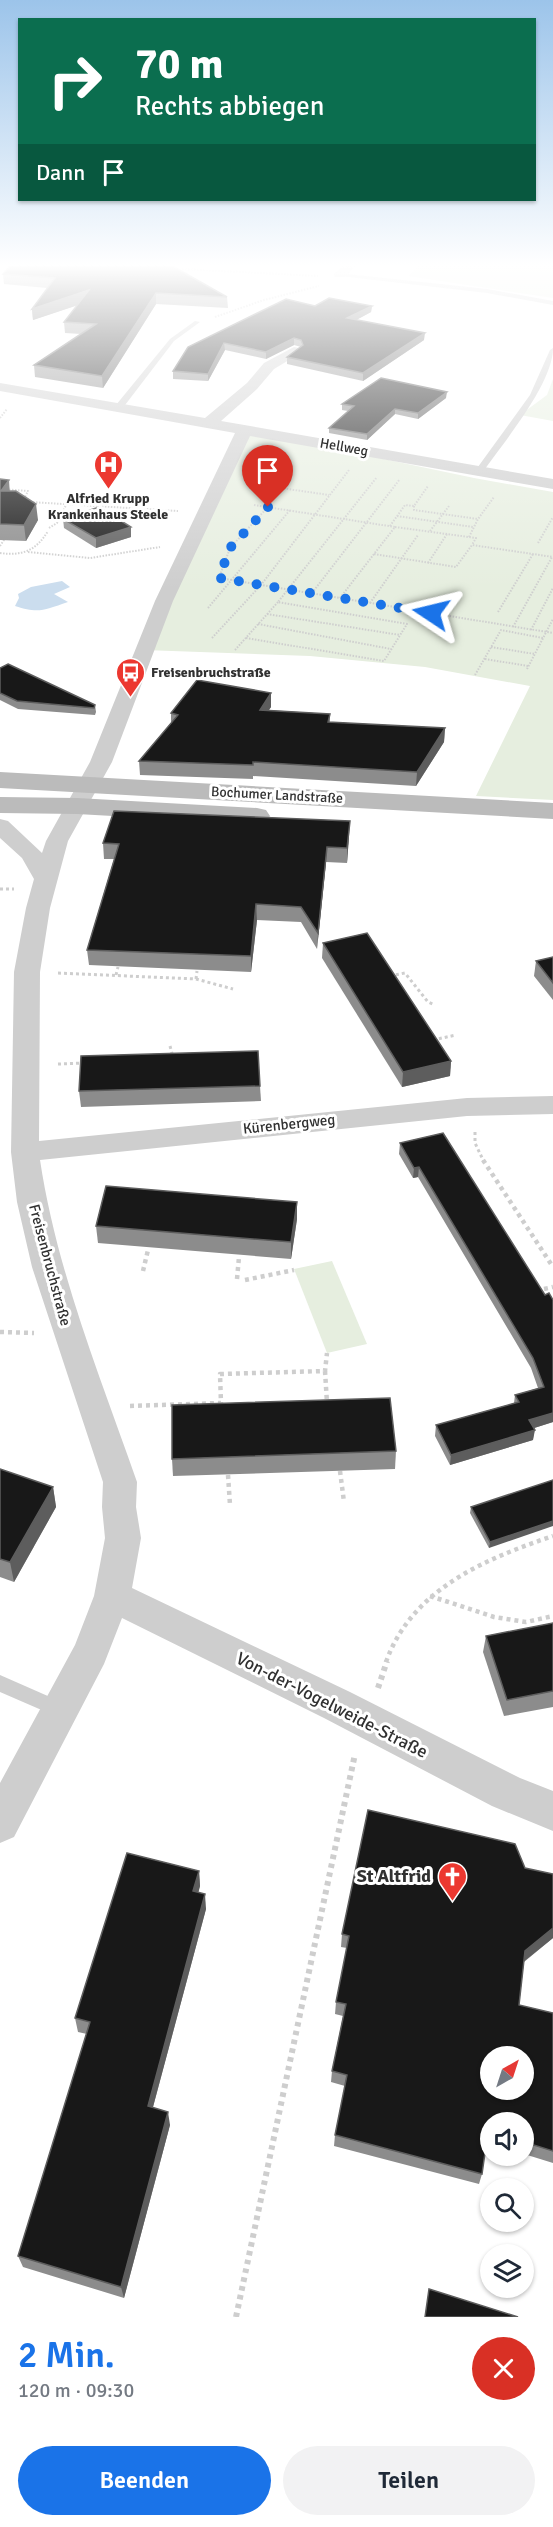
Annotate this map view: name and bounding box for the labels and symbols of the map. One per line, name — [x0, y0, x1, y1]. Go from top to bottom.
street label: Hellweg — [319, 434, 369, 460]
pin — [242, 445, 293, 507]
hospital icon: Alfried Krupp Krankenhaus Steele — [92, 448, 124, 490]
place label: Alfried Krupp Krankenhaus Steele — [48, 490, 168, 523]
position arrow — [399, 581, 463, 645]
bus stop icon: Freisenbruchstraße — [114, 656, 146, 698]
place label: Freisenbruchstraße — [151, 664, 271, 681]
street label: Bochumer Landstraße — [210, 783, 344, 807]
street label: Kürenbergweg — [242, 1110, 336, 1138]
street label: Freisenbruchstraße — [25, 1202, 75, 1328]
street label: Von-der-Vogelweide-Straße — [233, 1647, 431, 1763]
church icon: St Altfrid — [436, 1860, 468, 1902]
place label: St Altfrid — [357, 1865, 431, 1887]
north arrow — [480, 2046, 534, 2100]

